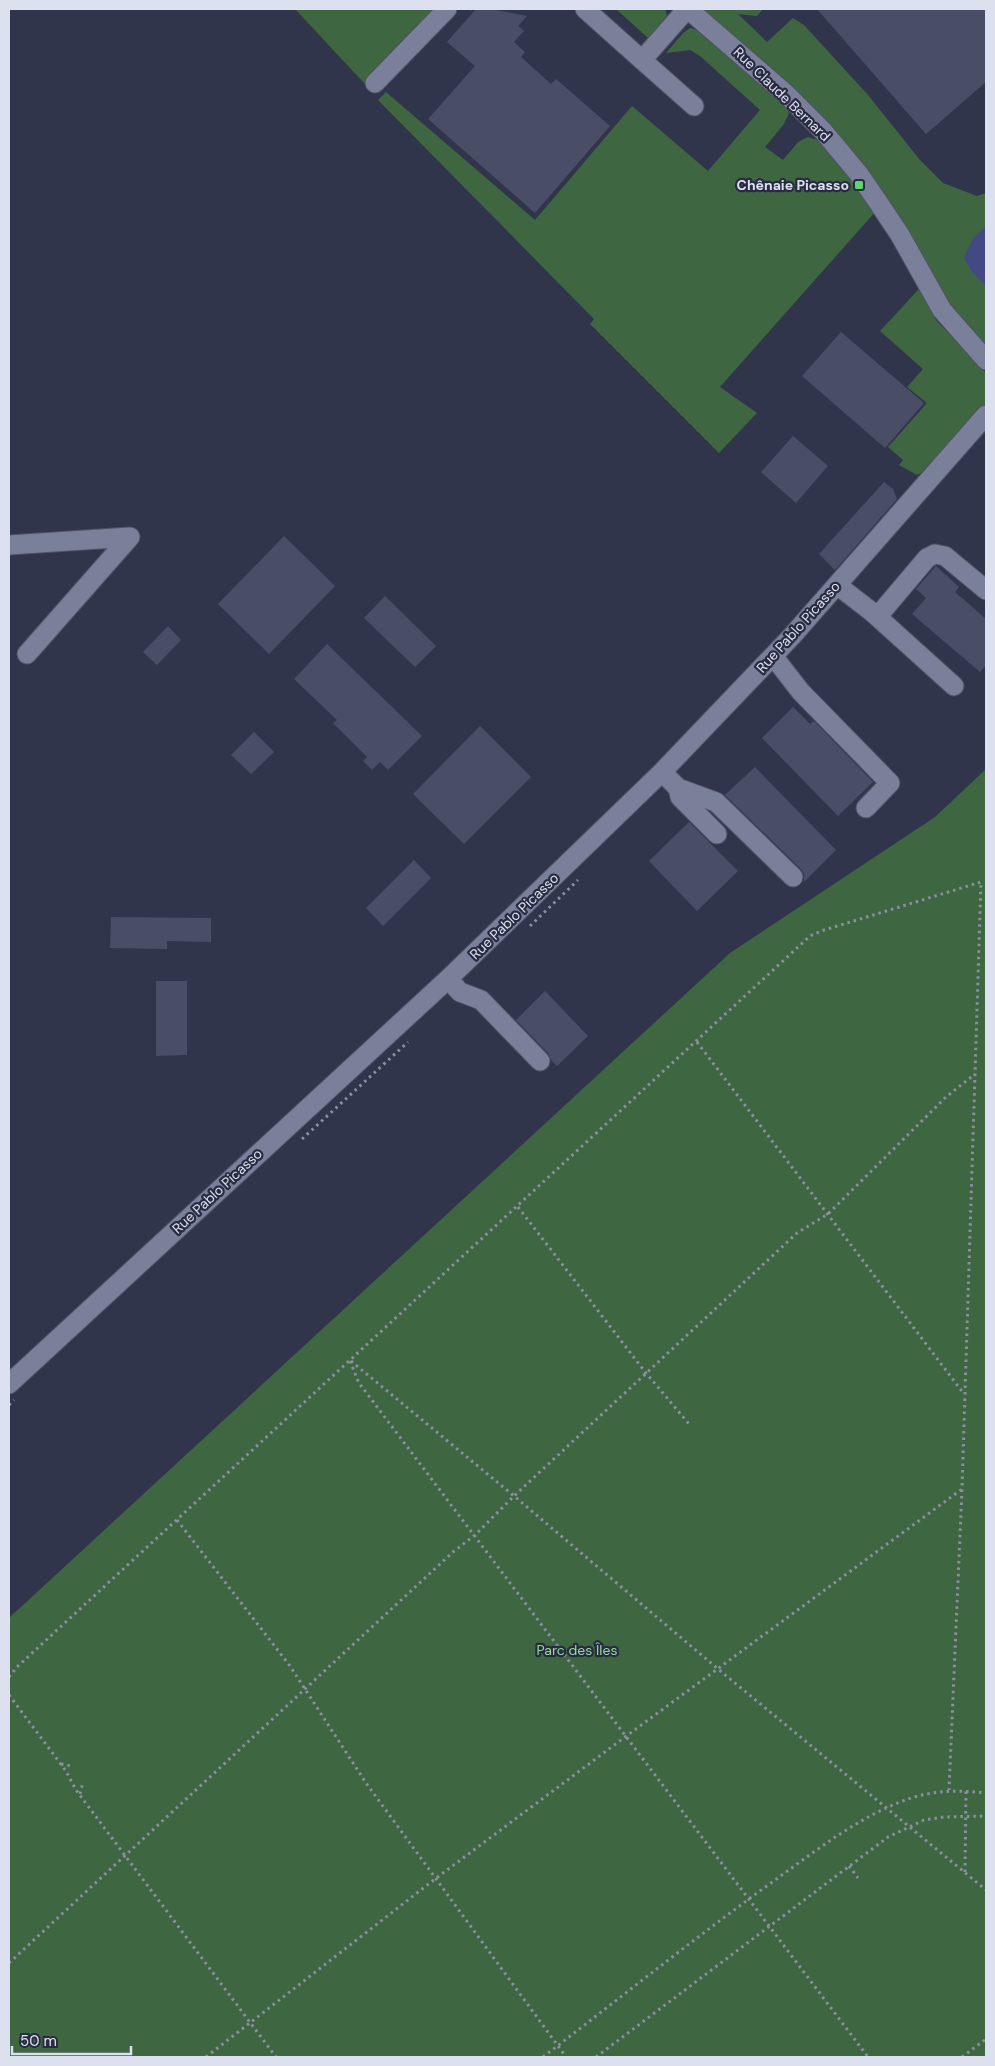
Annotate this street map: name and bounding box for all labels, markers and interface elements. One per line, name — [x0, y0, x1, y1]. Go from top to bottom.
street label: Rue Claude Bernard — [730, 43, 834, 145]
place label: Chênaie Picasso — [737, 176, 849, 194]
marker: Chênaie Picasso — [853, 179, 865, 191]
street label: Rue Pablo Picasso — [752, 578, 844, 676]
street label: Rue Pablo Picasso — [466, 869, 562, 963]
street label: Rue Pablo Picasso — [168, 1145, 266, 1237]
park label: Parc des Îles — [537, 1641, 617, 1659]
scale bar — [12, 2024, 131, 2056]
text: 50 m — [20, 2031, 57, 2051]

